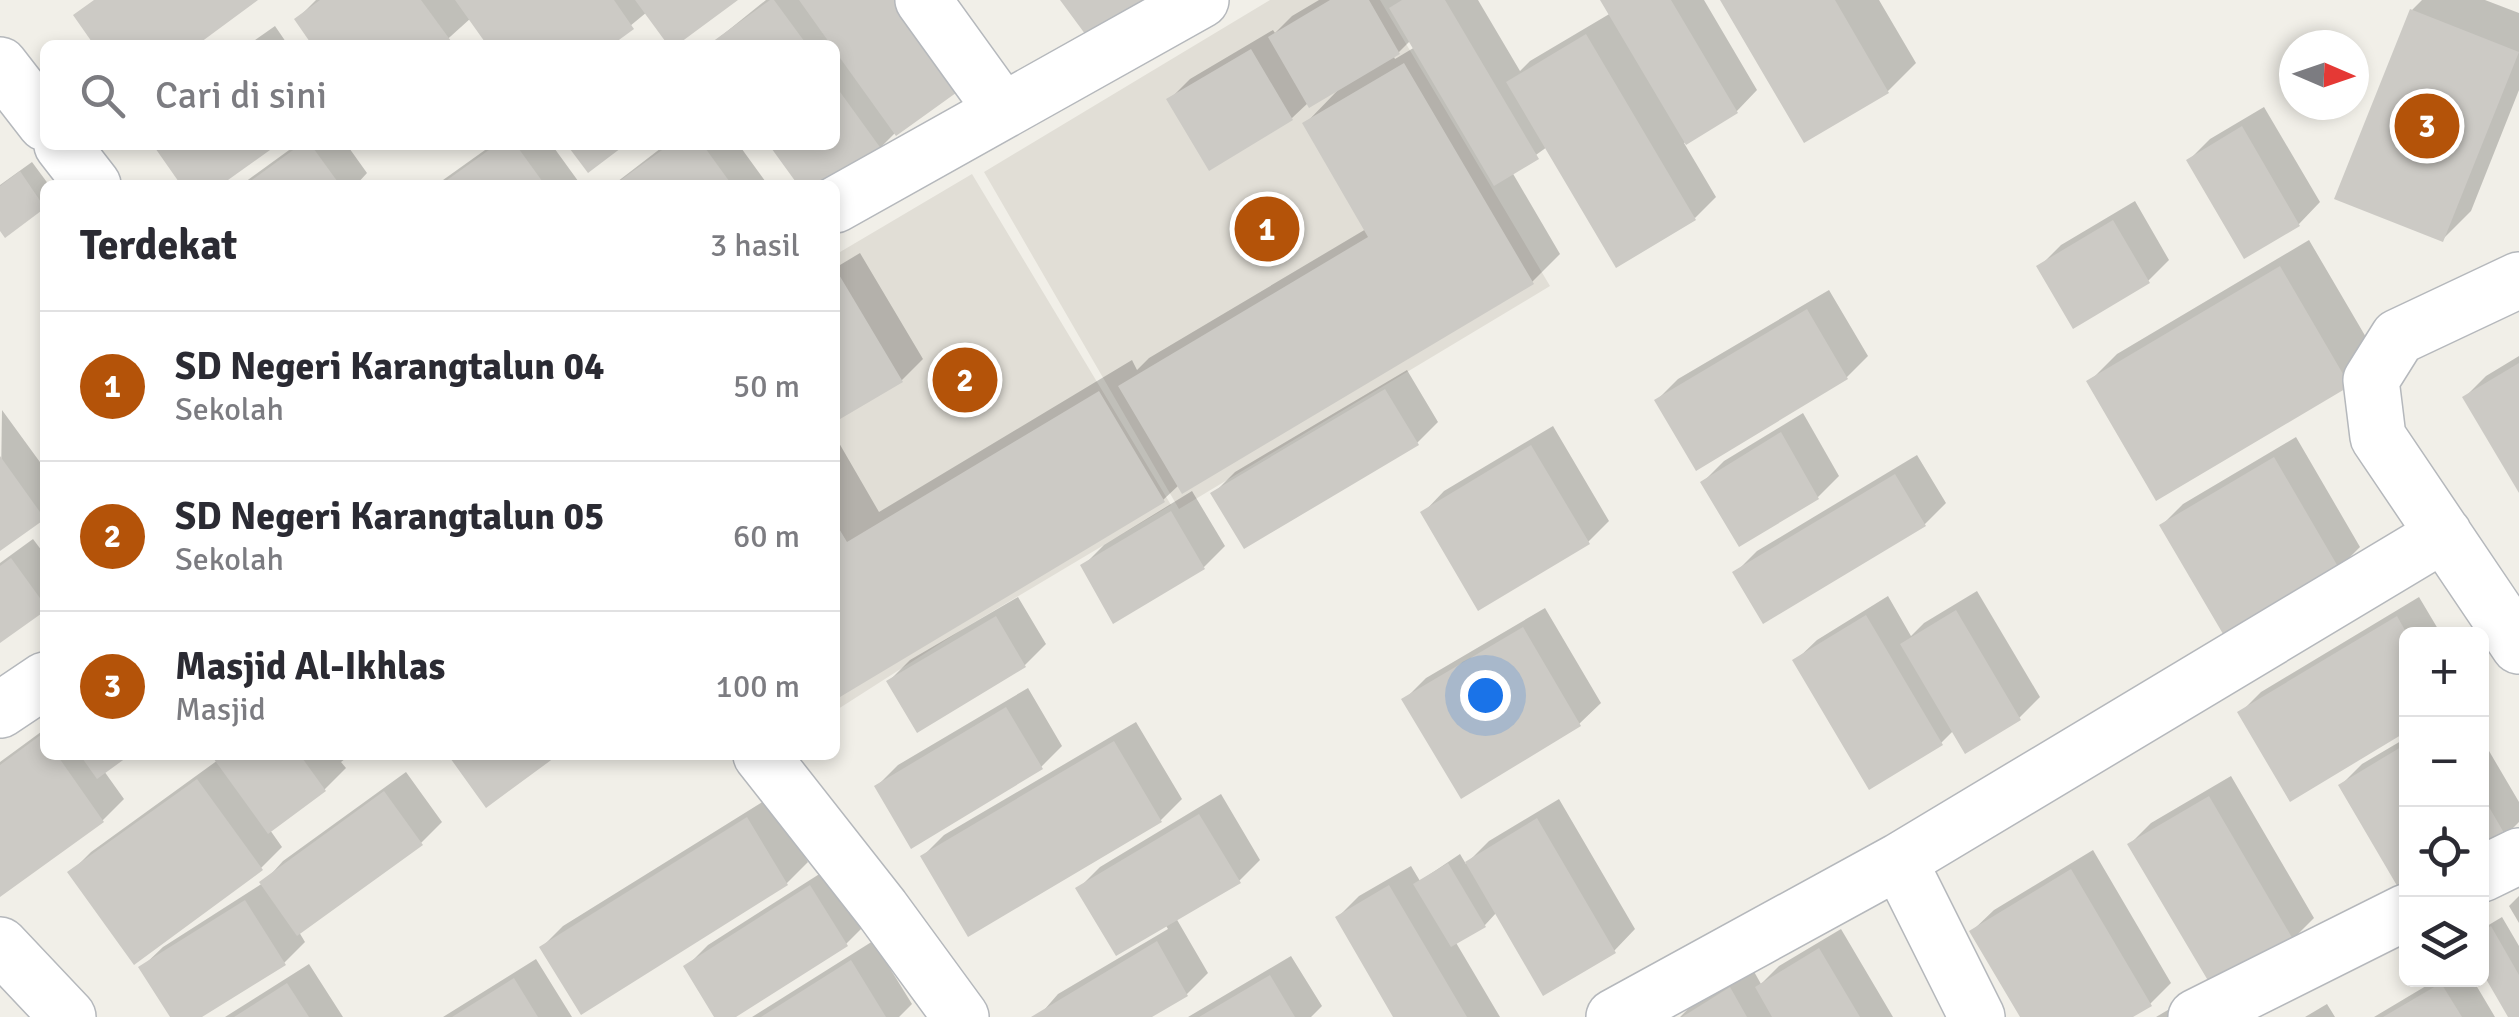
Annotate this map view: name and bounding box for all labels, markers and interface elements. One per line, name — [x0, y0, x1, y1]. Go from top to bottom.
north arrow — [2279, 30, 2369, 120]
search box — [40, 40, 840, 150]
icon: search — [75, 68, 130, 123]
text: Cari di sini — [155, 72, 327, 119]
pin: 3 — [2394, 88, 2460, 164]
pin: 1 — [1234, 192, 1300, 266]
text: Terdekat — [80, 220, 237, 271]
text: 3 hasil — [710, 226, 800, 265]
pin: 2 — [932, 342, 998, 418]
text: SD Negeri Karangtalun 04 — [175, 343, 605, 390]
text: 1 — [104, 367, 121, 406]
text: 50 m — [733, 367, 800, 406]
text: Sekolah — [175, 390, 284, 429]
text: SD Negeri Karangtalun 05 — [175, 493, 605, 540]
text: 2 — [104, 517, 121, 556]
text: 60 m — [733, 517, 800, 556]
text: Sekolah — [175, 540, 284, 579]
map controls — [2399, 627, 2489, 987]
button: + — [2399, 627, 2489, 717]
text: Masjid Al-Ikhlas — [175, 643, 445, 690]
text: 3 — [104, 667, 121, 706]
text: 100 m — [716, 667, 800, 706]
your location — [1460, 670, 1511, 721]
text: Masjid — [175, 690, 266, 729]
button: − — [2399, 717, 2489, 807]
button: locate — [2399, 807, 2489, 897]
button: layers — [2399, 897, 2489, 987]

